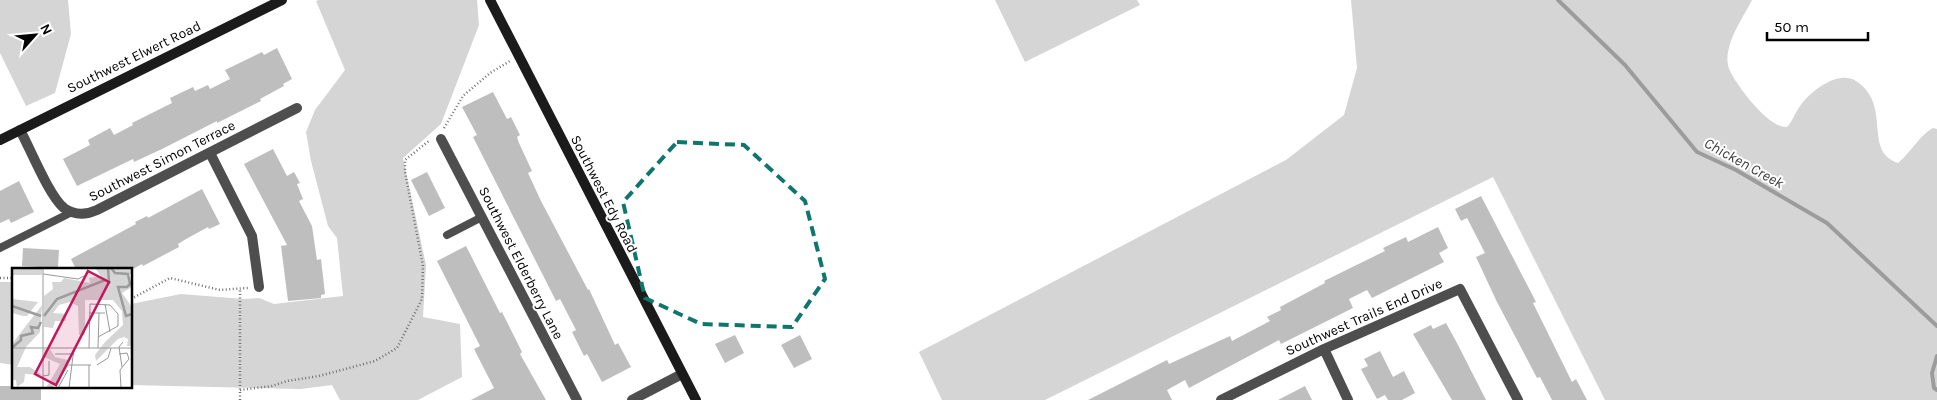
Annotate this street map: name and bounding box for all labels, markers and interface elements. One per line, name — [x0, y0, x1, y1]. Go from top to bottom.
north arrow — [10, 10, 60, 60]
scale bar — [1767, 10, 1868, 42]
street label: Southwest Elwert Road — [64, 17, 204, 97]
text: 50 m — [1774, 18, 1809, 36]
text: N — [36, 21, 56, 38]
street label: Southwest Simon Terrace — [86, 117, 238, 205]
street label: Southwest Edy Road — [567, 132, 641, 256]
water label: Chicken Creek — [1701, 134, 1787, 192]
street label: Southwest Elderberry Lane — [475, 184, 567, 342]
inset map — [12, 268, 132, 388]
street label: Southwest Trails End Drive — [1283, 275, 1445, 359]

